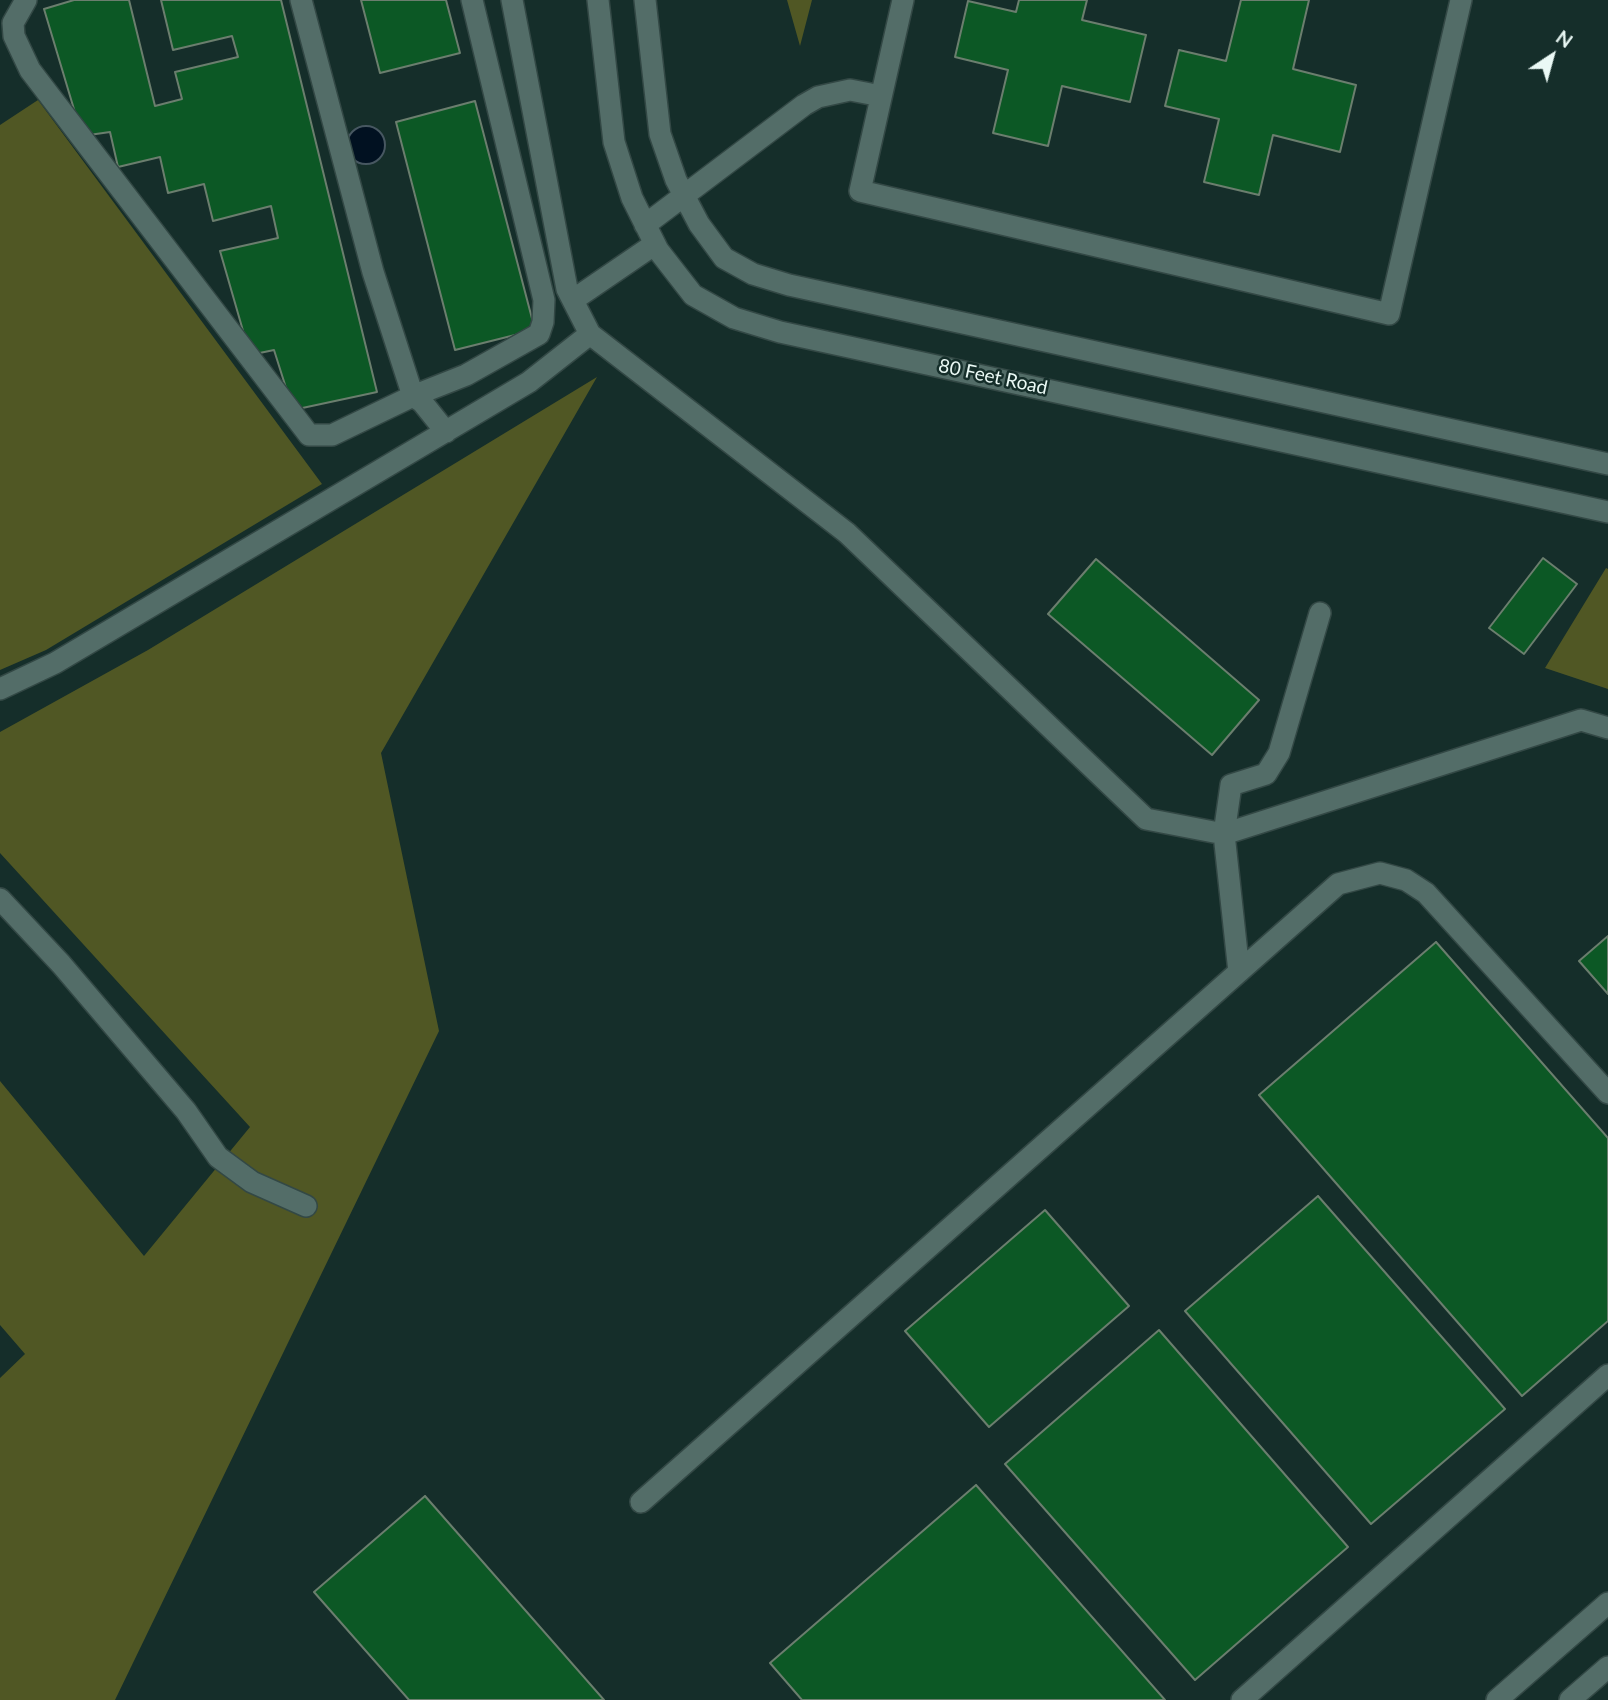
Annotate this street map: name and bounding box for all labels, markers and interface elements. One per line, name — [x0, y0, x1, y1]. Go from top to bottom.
north arrow — [1517, 21, 1587, 91]
text: N — [1552, 25, 1577, 52]
street label: 80 Feet Road — [937, 354, 1049, 400]

